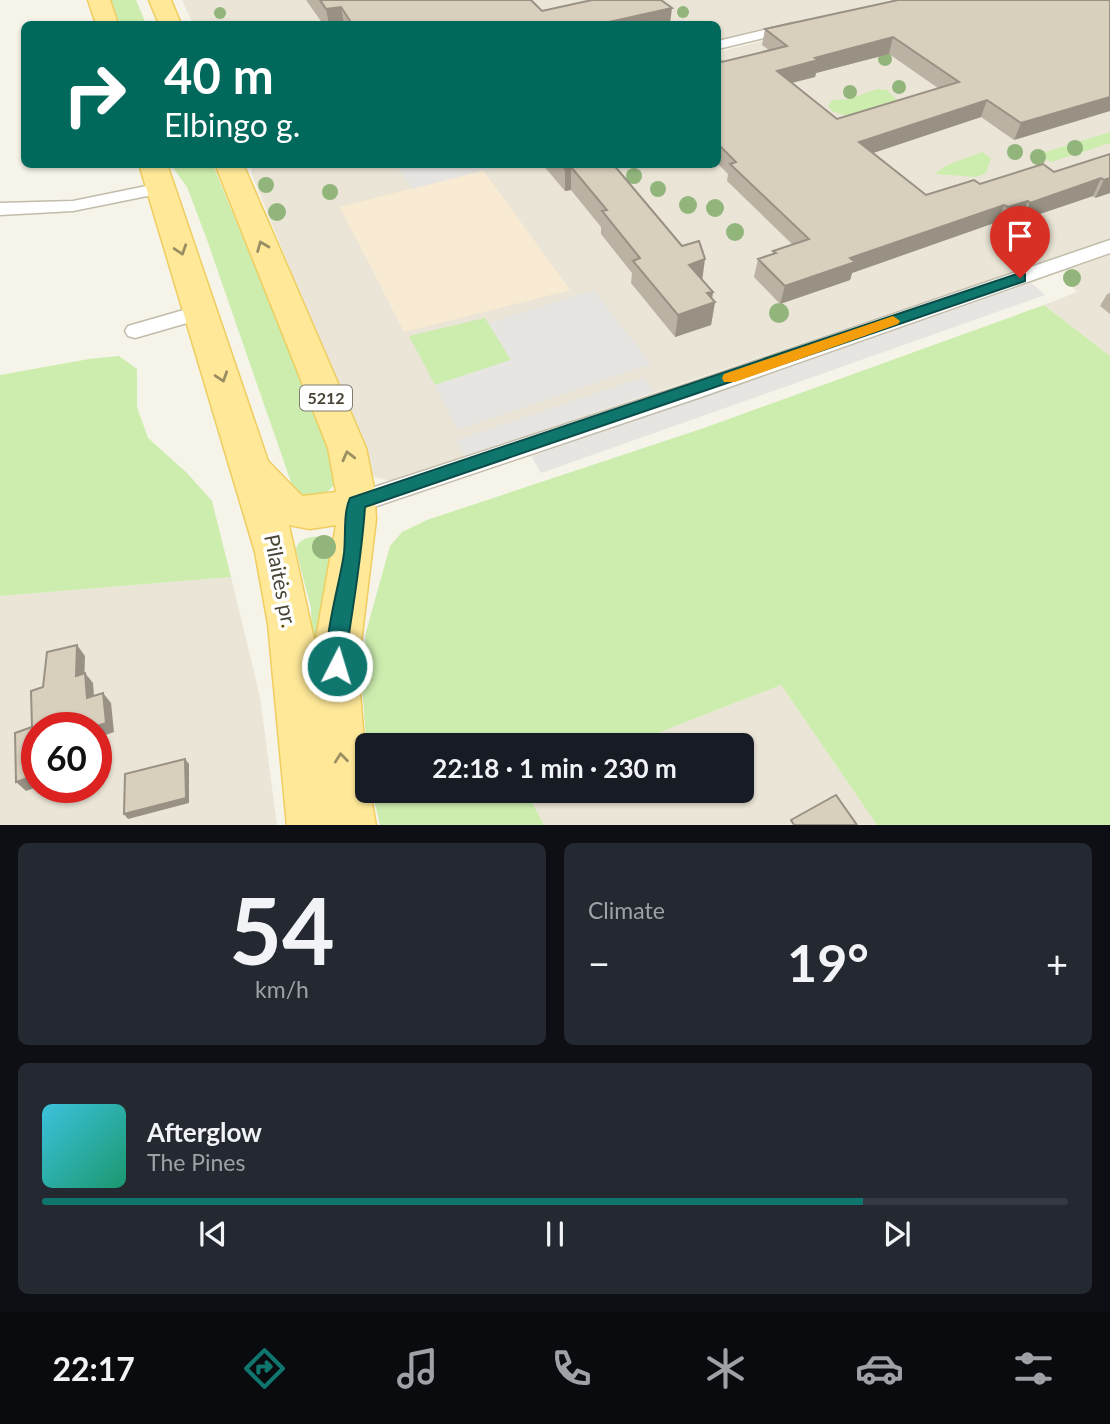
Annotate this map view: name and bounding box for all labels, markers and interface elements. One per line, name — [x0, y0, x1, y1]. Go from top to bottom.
text: 40 m — [164, 46, 274, 104]
icon: right — [49, 49, 140, 140]
text: Elbingo g. — [164, 105, 300, 144]
pin — [990, 206, 1050, 278]
icon: arrive — [1001, 217, 1039, 255]
one-way arrow — [257, 241, 271, 253]
one-way arrow — [173, 243, 187, 255]
one-way arrow — [214, 370, 228, 383]
road number: 5212 — [300, 386, 352, 410]
one-way arrow — [342, 451, 356, 463]
street label: Pilaitės pr. — [260, 532, 303, 630]
position arrow — [300, 629, 374, 703]
speed limit sign: 60 — [21, 712, 112, 803]
one-way arrow — [333, 752, 348, 764]
text: 22:18 · 1 min · 230 m — [432, 752, 677, 784]
text: 54 — [229, 875, 335, 984]
text: Climate — [588, 896, 665, 924]
text: 19° — [787, 931, 869, 993]
text: − — [588, 940, 610, 986]
text: + — [1046, 940, 1068, 986]
text: km/h — [255, 975, 309, 1003]
text: Afterglow — [147, 1116, 262, 1148]
text: The Pines — [147, 1148, 245, 1176]
icon: previous — [194, 1215, 232, 1253]
icon: pause — [536, 1215, 574, 1253]
icon: next — [878, 1215, 916, 1253]
icon: directions — [240, 1344, 289, 1393]
icon: music — [393, 1344, 442, 1393]
icon: phone — [547, 1344, 596, 1393]
icon: climate — [701, 1344, 750, 1393]
icon: car — [855, 1344, 904, 1393]
icon: filters — [1009, 1344, 1058, 1393]
text: 22:17 — [52, 1349, 135, 1388]

